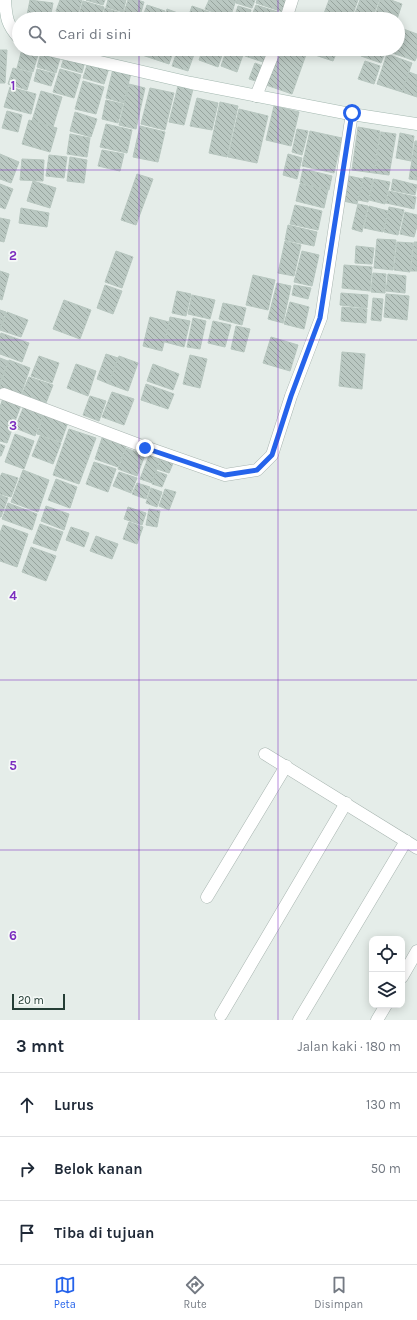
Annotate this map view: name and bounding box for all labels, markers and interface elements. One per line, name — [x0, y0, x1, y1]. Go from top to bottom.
search box — [12, 12, 405, 56]
icon: search — [26, 23, 48, 45]
text: Cari di sini — [58, 25, 132, 43]
text: 1 — [11, 78, 15, 93]
route start — [343, 104, 361, 122]
text: 2 — [9, 248, 17, 263]
text: 3 — [9, 418, 17, 433]
route end — [136, 439, 154, 457]
text: 4 — [9, 588, 17, 603]
text: 5 — [9, 758, 17, 773]
text: 6 — [9, 928, 17, 943]
map controls — [369, 936, 405, 1008]
button: locate — [369, 936, 405, 972]
button: layers — [369, 972, 405, 1008]
scale bar — [12, 992, 65, 1011]
text: 20 m — [18, 994, 44, 1007]
text: 3 mnt — [16, 1036, 64, 1056]
text: Jalan kaki · 180 m — [297, 1039, 401, 1054]
icon: ahead — [16, 1094, 38, 1116]
text: Lurus — [54, 1096, 94, 1114]
text: 130 m — [366, 1097, 401, 1112]
icon: right — [16, 1158, 38, 1180]
text: Belok kanan — [54, 1160, 143, 1178]
text: 50 m — [371, 1161, 401, 1176]
icon: arrive — [16, 1222, 38, 1244]
text: Tiba di tujuan — [54, 1224, 154, 1242]
tab: Peta — [54, 1274, 76, 1311]
tab: Rute — [183, 1274, 207, 1311]
tab: Disimpan — [314, 1274, 363, 1311]

